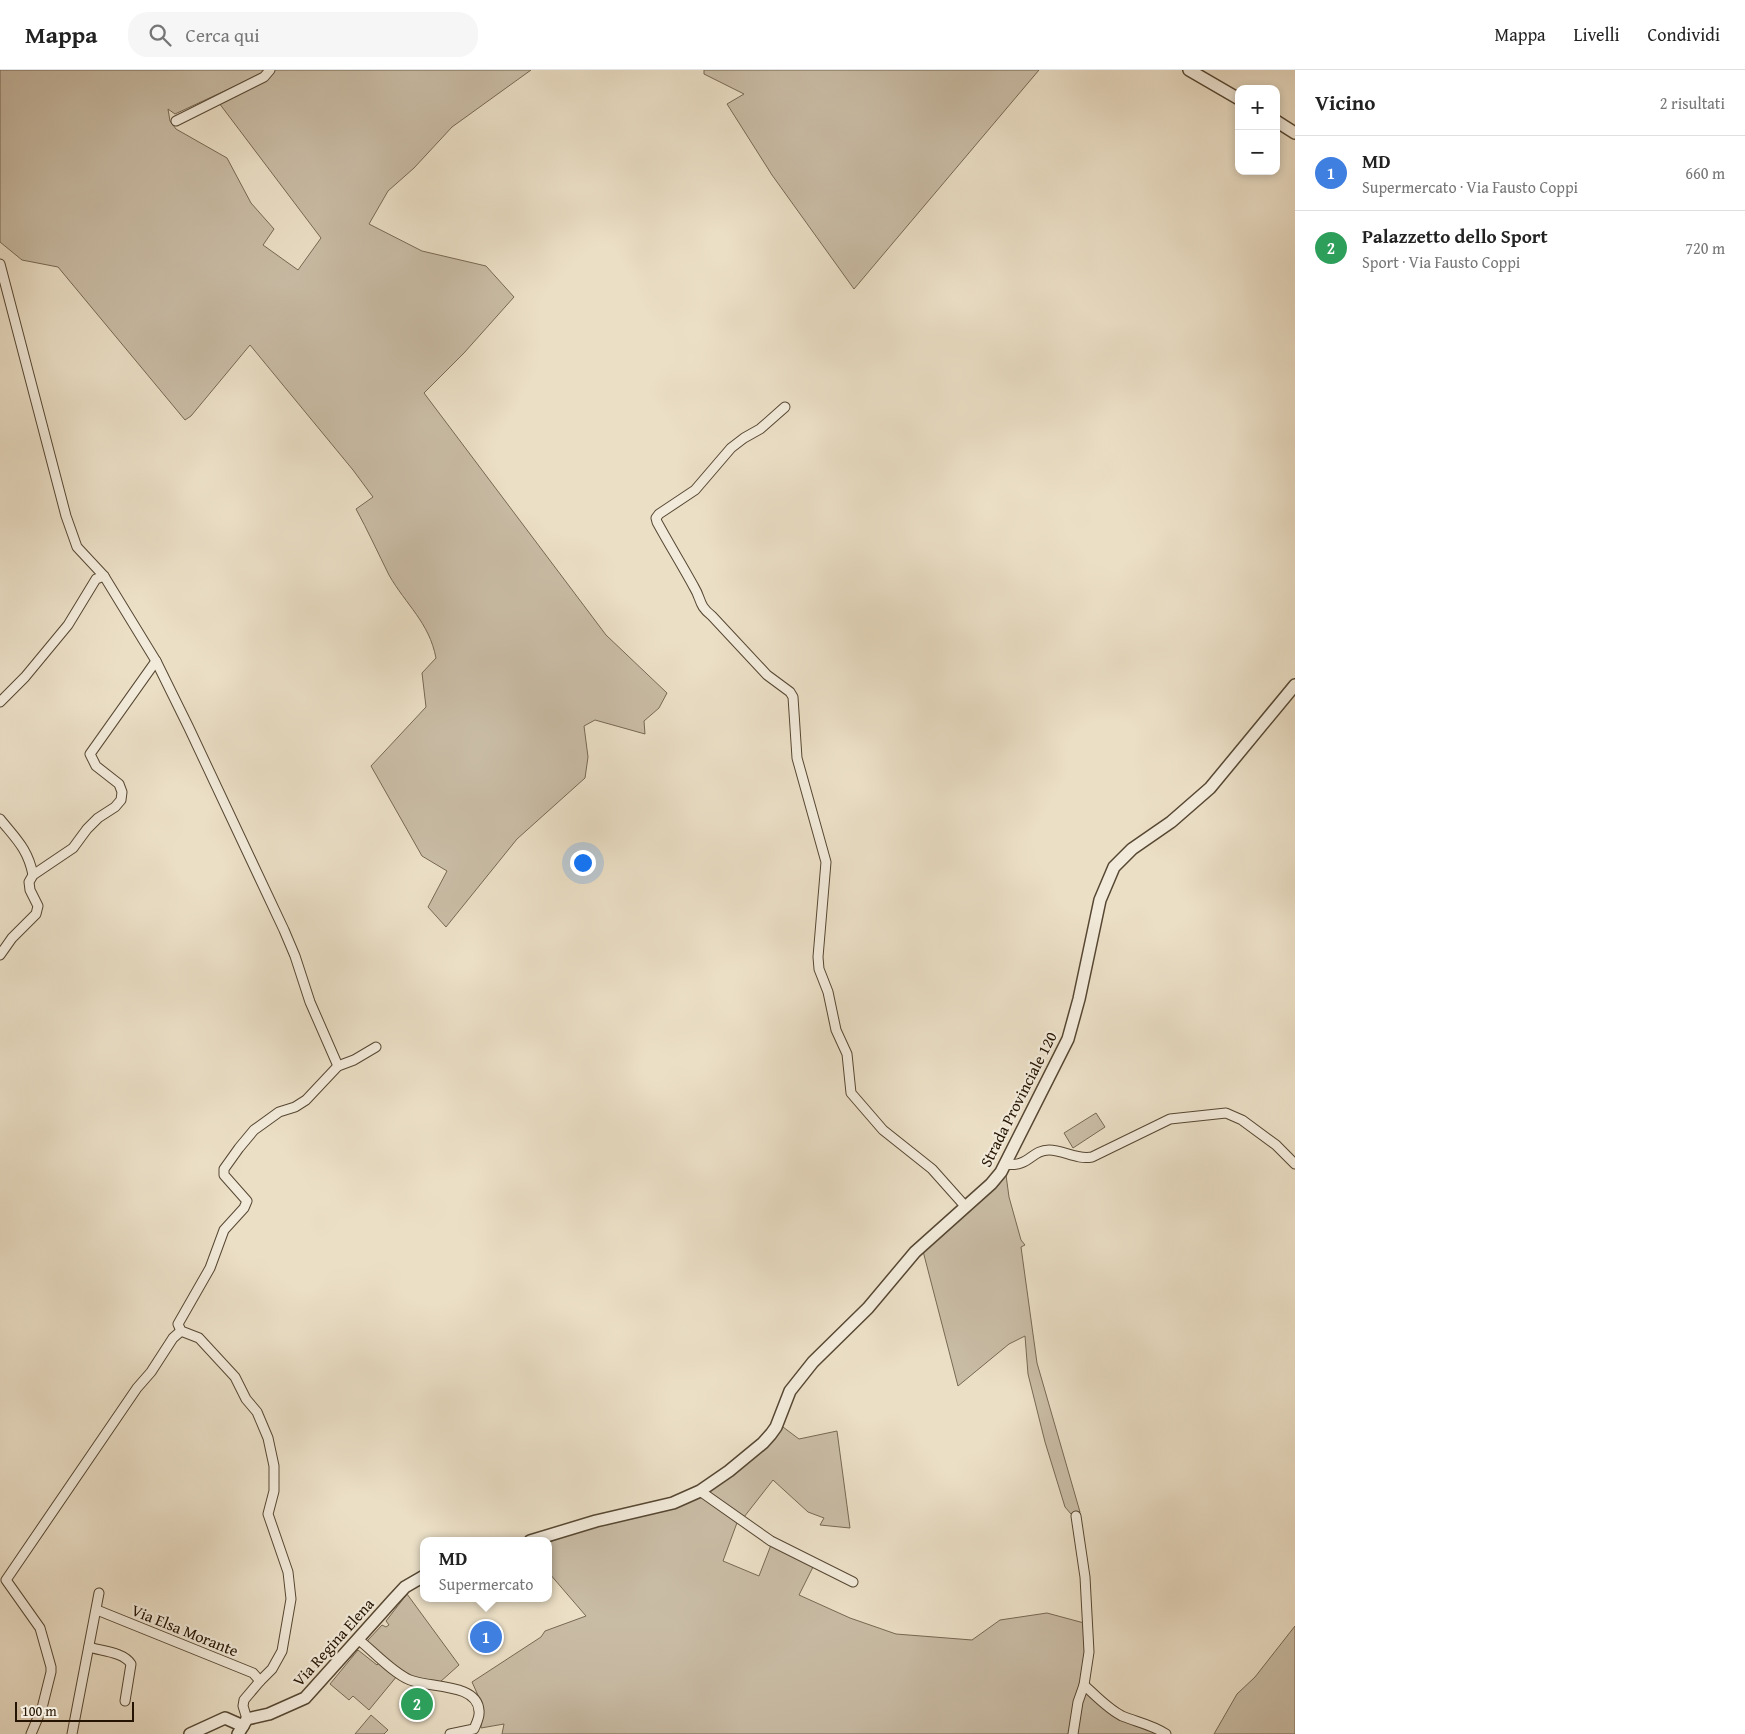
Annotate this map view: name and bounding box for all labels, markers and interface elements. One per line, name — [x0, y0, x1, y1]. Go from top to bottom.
search box — [128, 12, 478, 57]
text: Mappa — [25, 17, 98, 52]
icon: search — [146, 21, 174, 49]
text: Cerca qui — [186, 21, 260, 49]
text: Mappa — [1494, 21, 1546, 48]
text: Livelli — [1574, 21, 1620, 48]
text: Condividi — [1648, 21, 1720, 48]
map controls — [1235, 85, 1280, 175]
button: + — [1235, 85, 1280, 130]
text: Vicino — [1315, 87, 1375, 118]
text: 2 risultati — [1660, 91, 1725, 115]
button: − — [1235, 130, 1280, 175]
text: MD — [1362, 147, 1391, 175]
text: 1 — [1327, 161, 1335, 185]
text: 660 m — [1685, 161, 1725, 185]
text: Supermercato · Via Fausto Coppi — [1362, 175, 1578, 199]
text: Palazzetto dello Sport — [1362, 222, 1548, 250]
text: 2 — [1327, 236, 1335, 260]
text: 720 m — [1685, 236, 1725, 260]
text: Sport · Via Fausto Coppi — [1362, 250, 1520, 274]
your location — [570, 850, 596, 876]
street label: Strada Provinciale 120 — [973, 1027, 1063, 1171]
popup — [420, 1537, 552, 1602]
text: MD — [439, 1544, 467, 1572]
text: Supermercato — [439, 1572, 533, 1596]
street label: Via Regina Elena — [287, 1592, 380, 1692]
street label: Via Elsa Morante — [128, 1598, 242, 1662]
pin: 1 — [470, 1618, 502, 1656]
pin: 2 — [401, 1685, 433, 1723]
scale bar — [15, 1699, 134, 1722]
text: 100 m — [22, 1701, 57, 1721]

